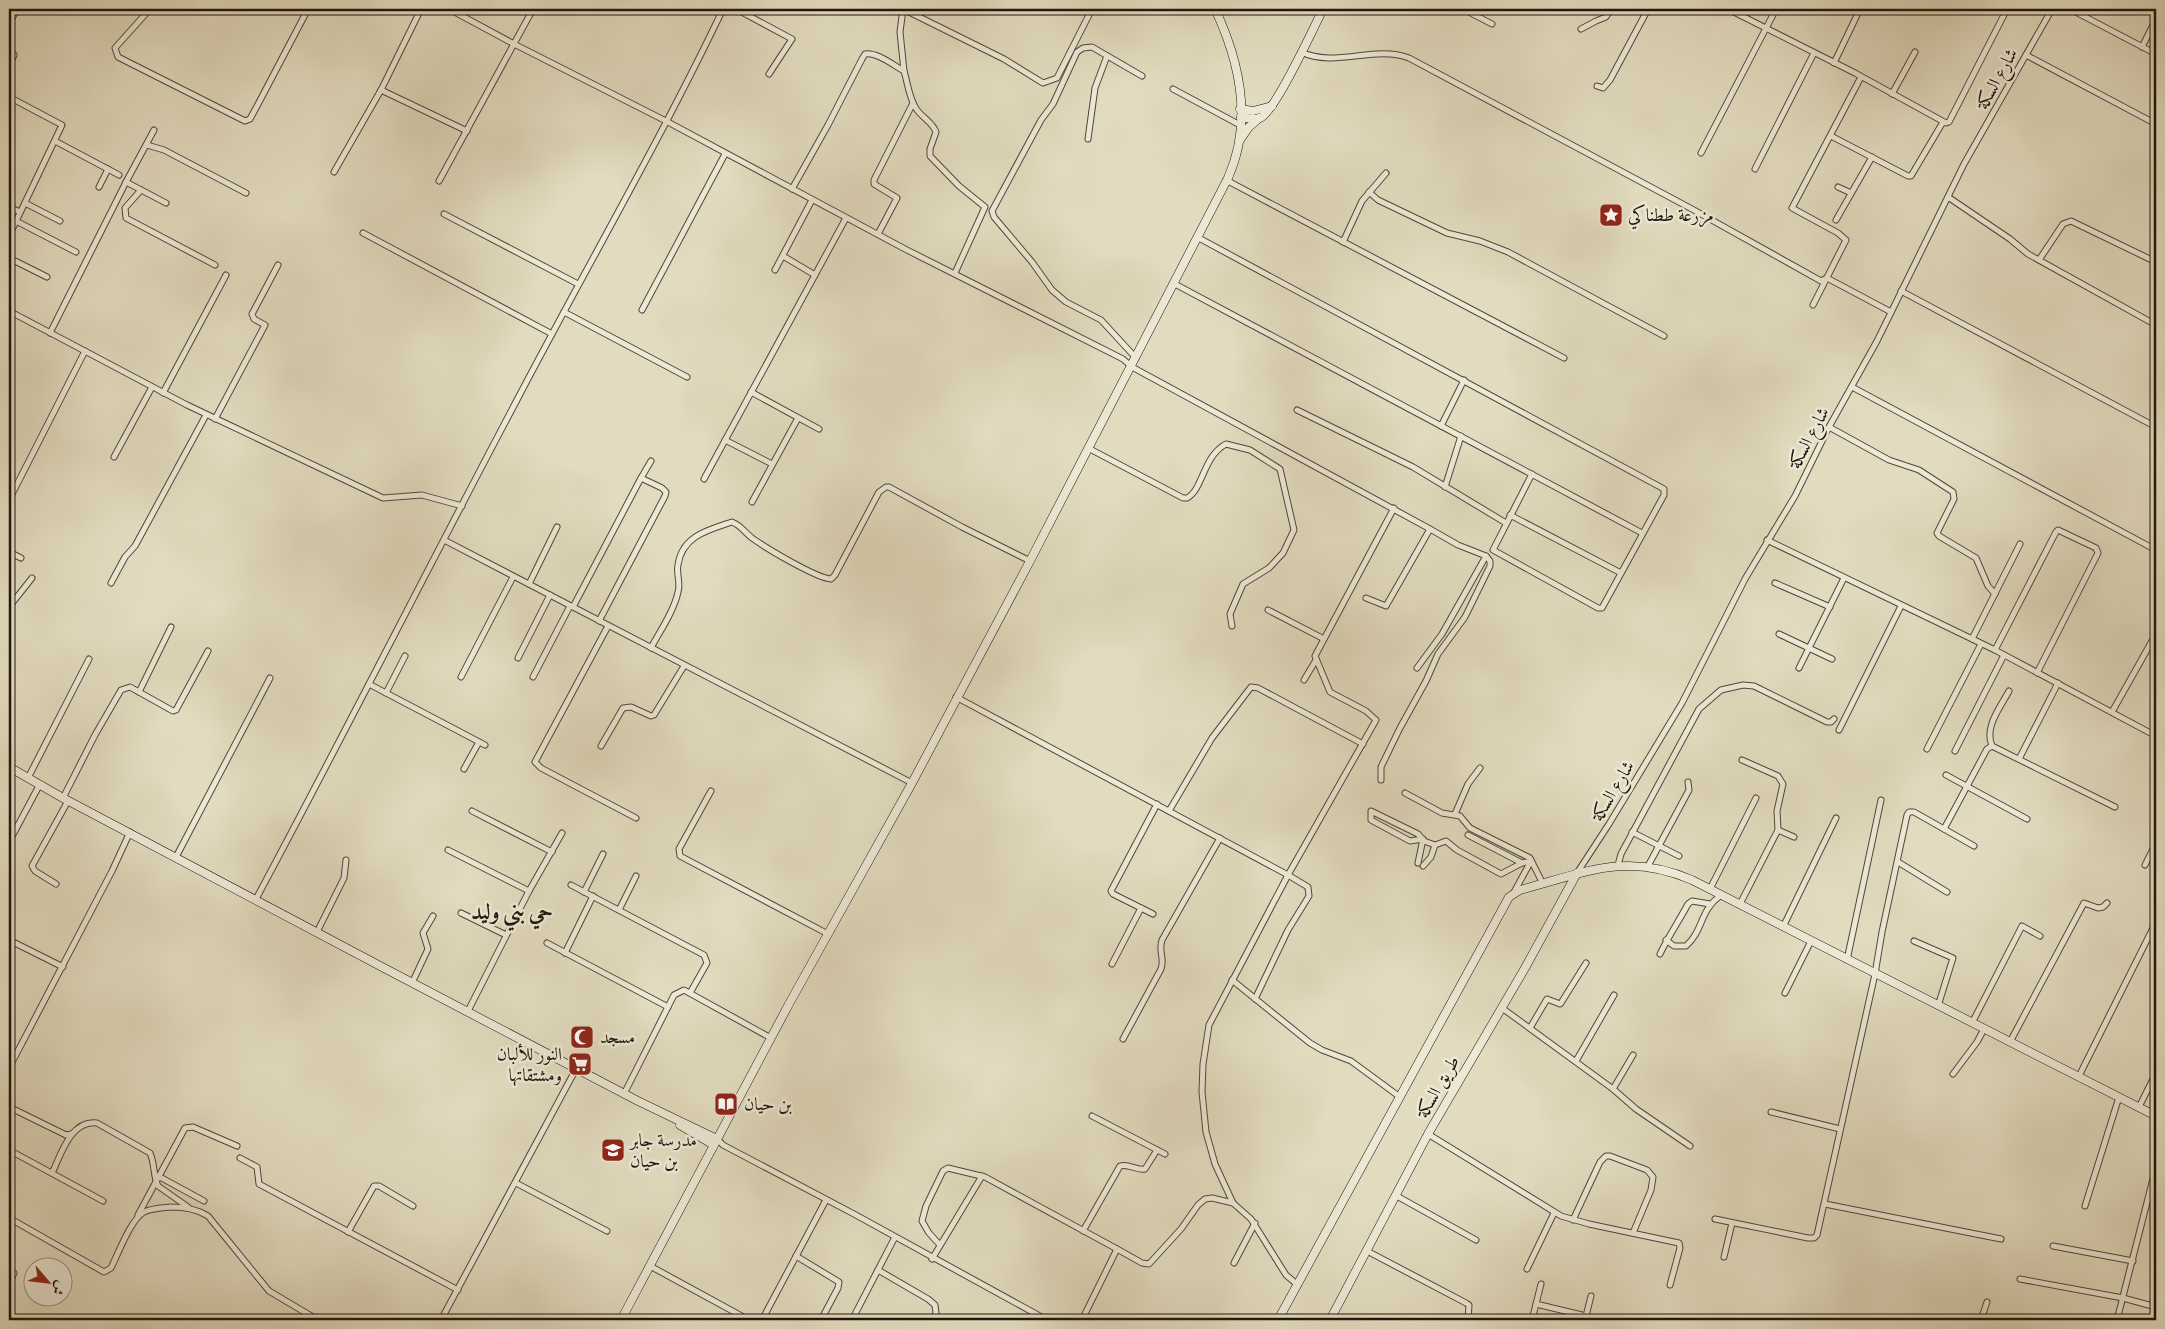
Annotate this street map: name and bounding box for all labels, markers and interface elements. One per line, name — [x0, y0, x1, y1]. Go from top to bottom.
street label: شارع السكة — [1970, 44, 2026, 116]
place icon: مزرعة ططناكي — [1598, 202, 1624, 228]
place label: مزرعة ططناكي — [1628, 203, 1714, 230]
street label: شارع السكة — [1783, 403, 1837, 475]
street label: شارع السكة — [1585, 757, 1643, 828]
district label: حي بني وليد — [471, 899, 553, 931]
mosque icon: مسجد — [569, 1024, 595, 1050]
place label: مسجد — [600, 1026, 635, 1049]
place label: النور للألبان ومشتقاتها — [497, 1043, 562, 1087]
supermarket icon: النور للألبان ومشتقاتها — [567, 1051, 593, 1077]
street label: طريق السكة — [1410, 1052, 1465, 1123]
library icon: بن حيان — [713, 1091, 739, 1117]
place label: بن حيان — [744, 1093, 792, 1116]
place label: مدرسة جابر بن حيان — [628, 1129, 697, 1173]
school or university icon: مدرسة جابر بن حيان — [600, 1137, 626, 1163]
north arrow — [22, 1256, 72, 1306]
text: ش — [47, 1277, 70, 1298]

